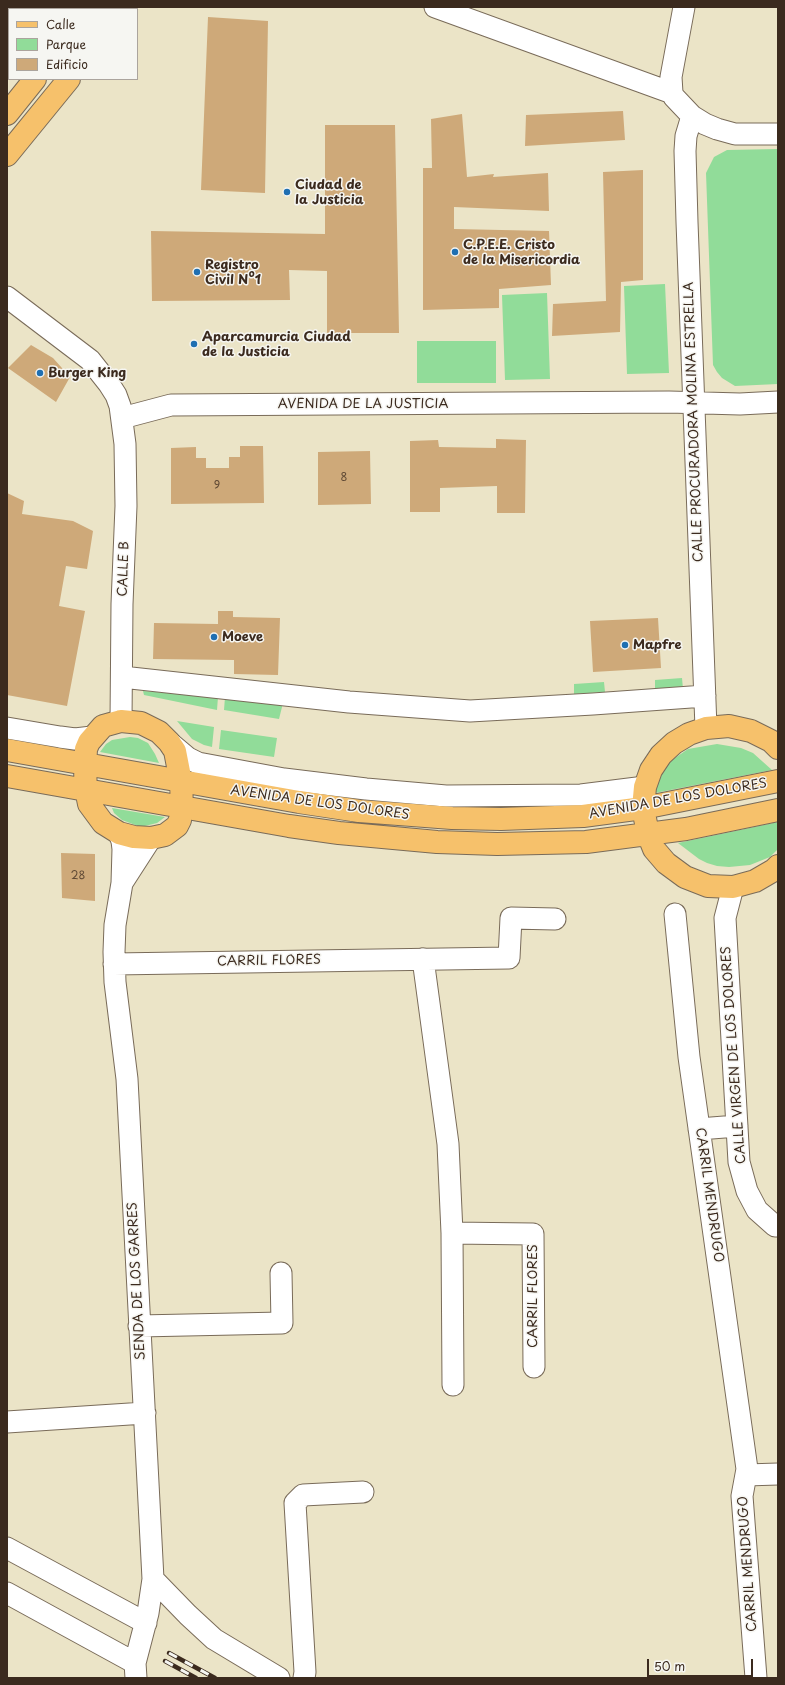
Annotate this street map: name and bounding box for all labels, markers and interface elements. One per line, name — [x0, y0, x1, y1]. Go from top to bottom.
legend — [8, 8, 138, 80]
text: Calle — [46, 15, 75, 33]
text: Parque — [46, 35, 86, 53]
text: Edificio — [46, 55, 88, 73]
place label: Ciudad de la Justicia — [295, 177, 364, 208]
marker: Ciudad de la Justicia — [282, 187, 292, 197]
place label: C.P.E.E. Cristo de la Misericordia — [463, 237, 580, 268]
marker: C.P.E.E. Cristo de la Misericordia — [450, 247, 460, 257]
place label: Registro Civil Nº1 — [205, 257, 261, 288]
marker: Registro Civil Nº1 — [192, 267, 202, 277]
street label: CALLE PROCURADORA MOLINA ESTRELLA — [681, 282, 707, 562]
place label: Aparcamurcia Ciudad de la Justicia — [202, 329, 351, 360]
marker: Aparcamurcia Ciudad de la Justicia — [189, 339, 199, 349]
place label: Burger King — [48, 365, 126, 381]
marker: Burger King — [35, 368, 45, 378]
street label: AVENIDA DE LA JUSTICIA — [278, 396, 448, 412]
house number: 8 — [341, 471, 347, 485]
house number: 9 — [214, 479, 220, 493]
street label: CALLE B — [115, 541, 133, 597]
place label: Moeve — [222, 629, 263, 645]
marker: Moeve — [209, 632, 219, 642]
place label: Mapfre — [633, 637, 682, 653]
marker: Mapfre — [620, 640, 630, 650]
street label: AVENIDA DE LOS DOLORES — [588, 776, 768, 822]
street label: AVENIDA DE LOS DOLORES — [230, 783, 410, 823]
house number: 28 — [71, 869, 85, 883]
street label: CALLE VIRGEN DE LOS DOLORES — [719, 945, 749, 1165]
street label: CARRIL FLORES — [217, 952, 321, 970]
street label: CARRIL MENDRUGO — [692, 1127, 726, 1263]
street label: SENDA DE LOS GARRES — [125, 1201, 149, 1361]
street label: CARRIL FLORES — [525, 1244, 541, 1348]
street label: CARRIL MENDRUGO — [735, 1496, 761, 1632]
scale bar — [649, 1651, 755, 1677]
text: 50 m — [654, 1657, 685, 1675]

